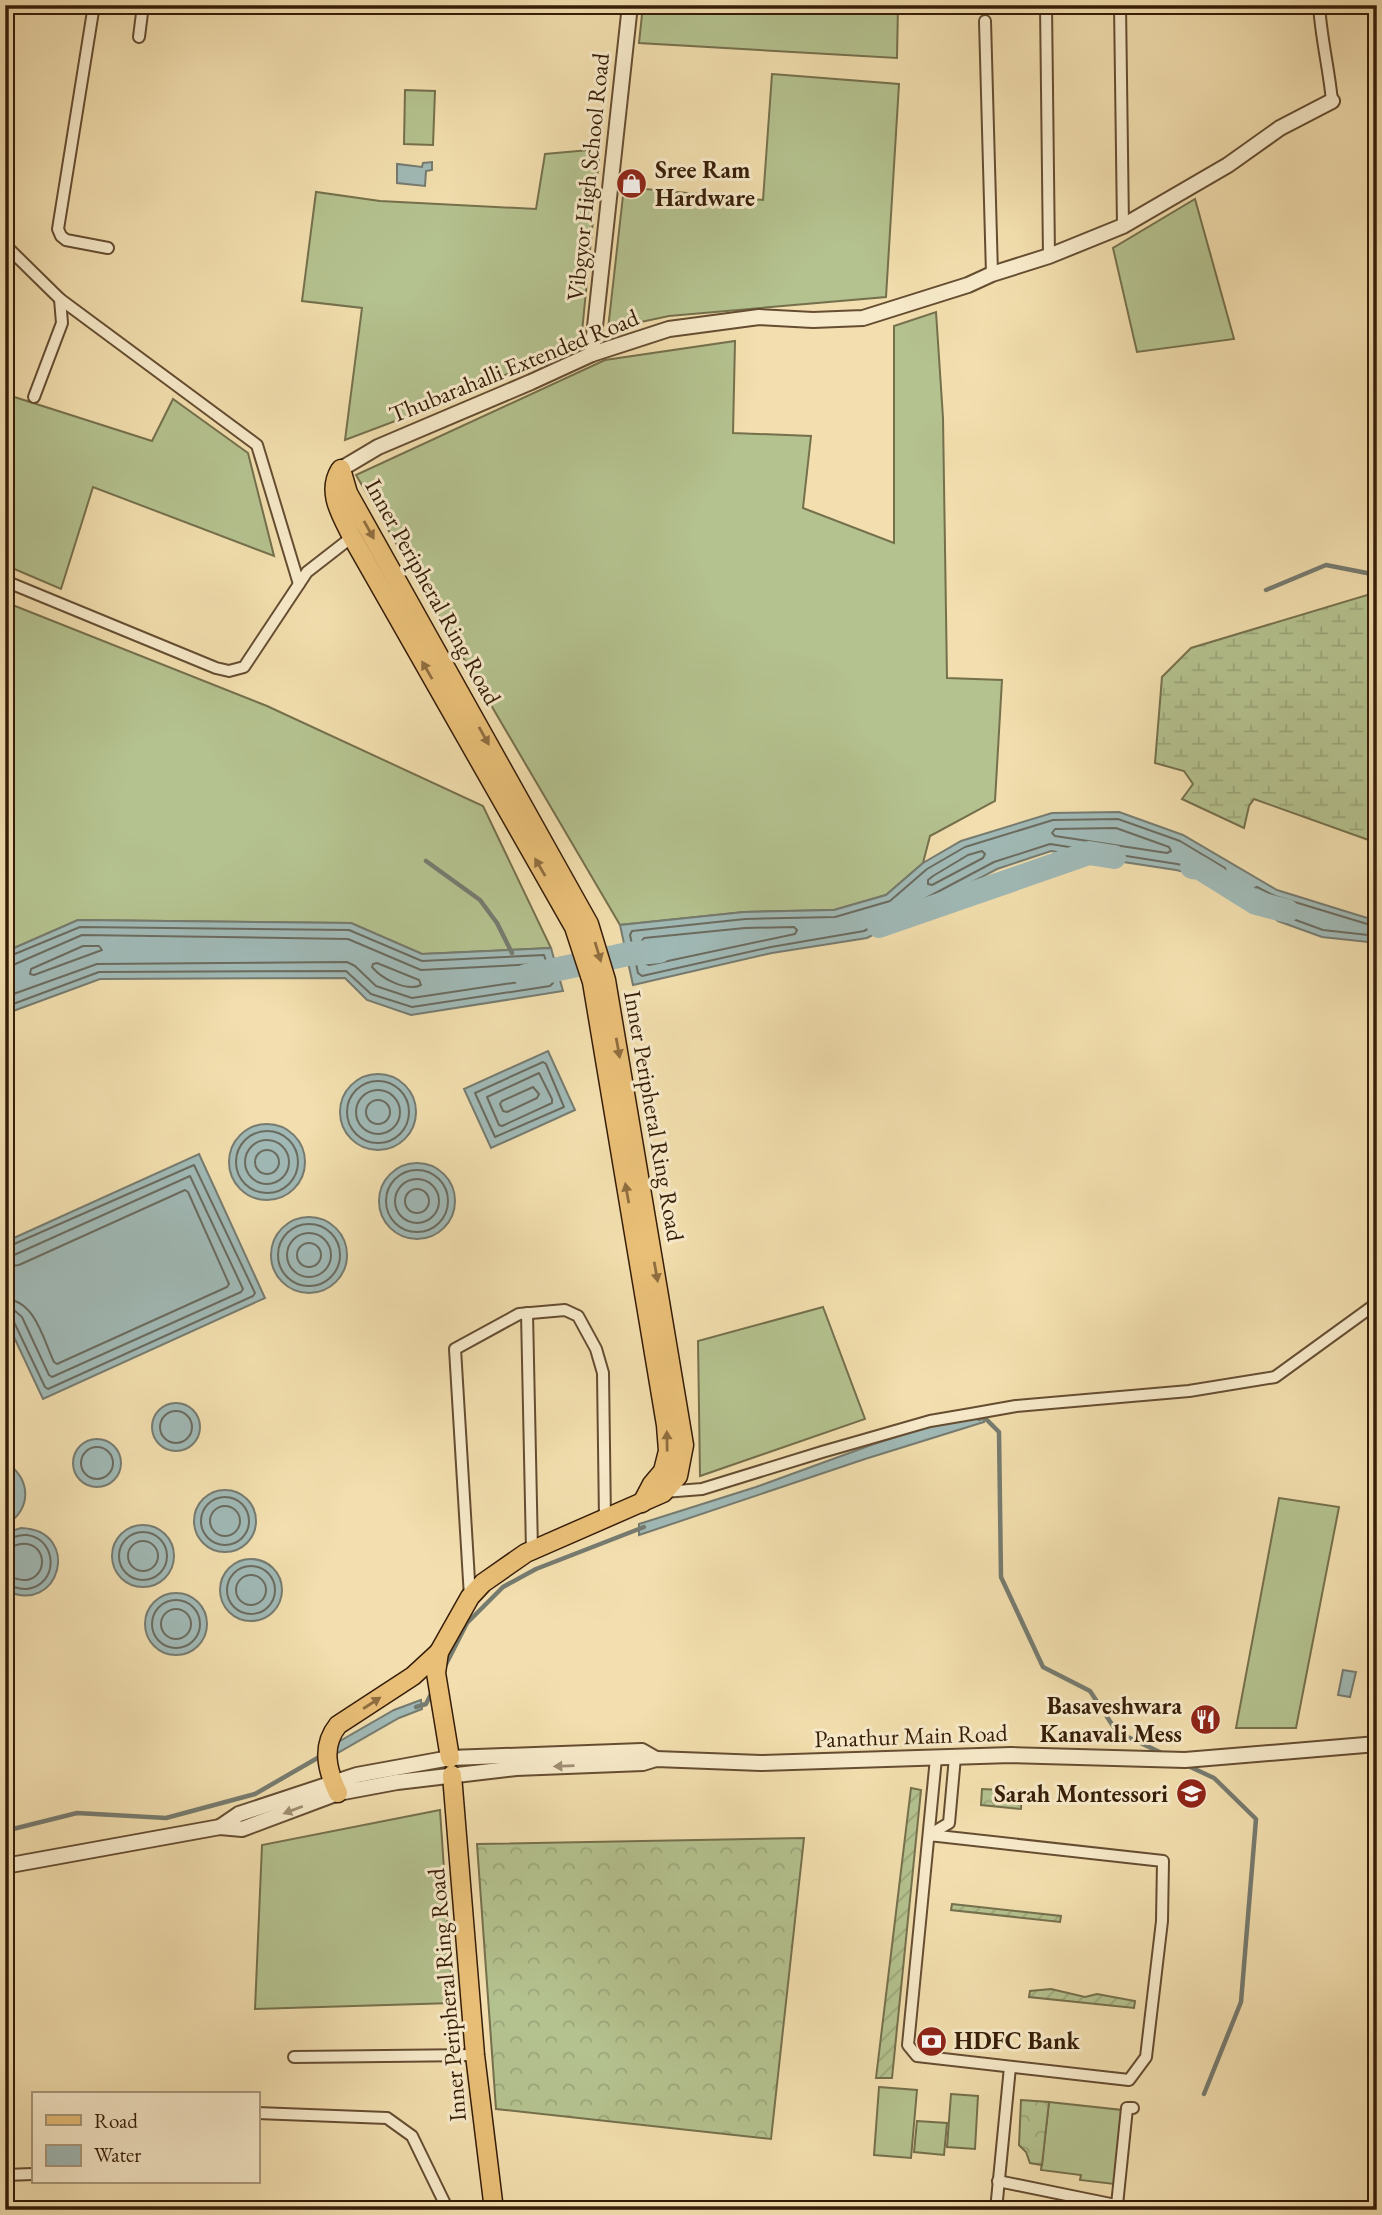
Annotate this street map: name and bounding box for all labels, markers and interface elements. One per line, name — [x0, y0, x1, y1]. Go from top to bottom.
street label: Vibgyor High School Road — [559, 50, 616, 303]
place label: Sree Ram Hardware — [655, 154, 755, 213]
shop icon: Sree Ram Hardware — [615, 167, 649, 201]
street label: Thubarahalli Extended Road — [385, 301, 644, 430]
street label: Inner Peripheral Ring Road — [358, 473, 509, 711]
one-way arrow — [363, 521, 375, 540]
one-way arrow — [421, 660, 434, 679]
one-way arrow — [478, 726, 490, 746]
one-way arrow — [534, 858, 546, 877]
one-way arrow — [593, 942, 603, 963]
street label: Inner Peripheral Ring Road — [617, 988, 692, 1245]
one-way arrow — [612, 1037, 623, 1059]
one-way arrow — [621, 1182, 632, 1204]
one-way arrow — [650, 1261, 661, 1283]
one-way arrow — [661, 1430, 673, 1452]
place label: Basaveshwara Kanavali Mess — [1040, 1690, 1182, 1749]
one-way arrow — [362, 1696, 381, 1709]
restaurant icon: Basaveshwara Kanavali Mess — [1188, 1703, 1222, 1737]
street label: Panathur Main Road — [814, 1717, 1009, 1754]
one-way arrow — [553, 1761, 575, 1772]
school or university icon: Sarah Montessori — [1174, 1777, 1208, 1811]
place label: Sarah Montessori — [994, 1778, 1168, 1809]
one-way arrow — [282, 1804, 303, 1815]
street label: Inner Peripheral Ring Road — [420, 1866, 473, 2123]
bank icon: HDFC Bank — [914, 2024, 948, 2058]
place label: HDFC Bank — [954, 2025, 1081, 2056]
legend — [32, 2092, 259, 2184]
text: Road — [94, 2107, 138, 2134]
text: Water — [94, 2141, 141, 2168]

